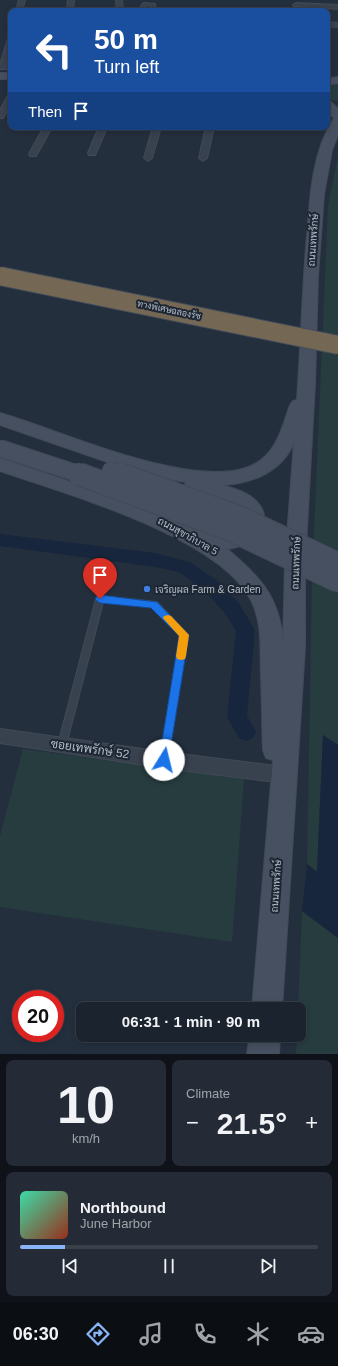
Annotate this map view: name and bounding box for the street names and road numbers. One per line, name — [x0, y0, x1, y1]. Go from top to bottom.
street label: ถนนเทพรักษ์ — [304, 213, 320, 267]
street label: ทางพิเศษฉลองรัช — [136, 297, 202, 322]
street label: ถนนสุขาภิบาล 5 — [155, 515, 220, 559]
street label: ถนนเทพรักษ์ — [288, 536, 302, 590]
street label: ซอยเทพรักษ์ 52 — [50, 736, 131, 761]
street label: ถนนเทพรักษ์ — [267, 859, 283, 913]

